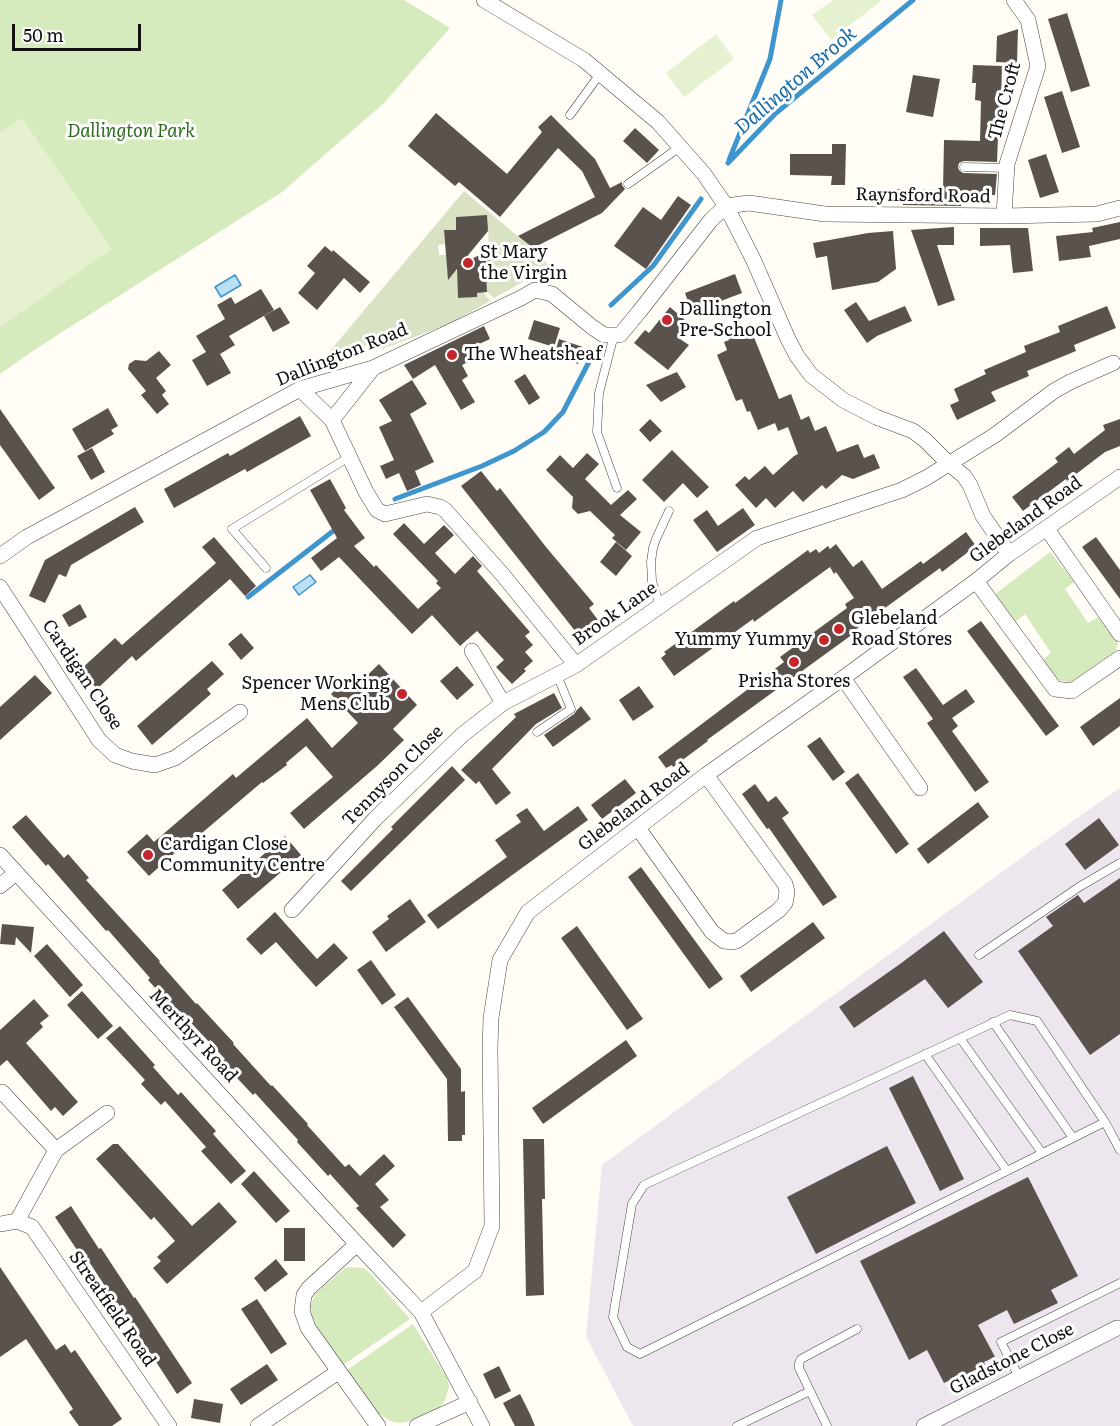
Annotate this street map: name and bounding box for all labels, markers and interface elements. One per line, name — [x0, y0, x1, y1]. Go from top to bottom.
scale bar — [15, 12, 144, 50]
text: 50 m — [23, 21, 64, 48]
water label: Dallington Brook — [730, 22, 862, 140]
street label: The Croft — [984, 60, 1026, 142]
park label: Dallington Park — [67, 121, 195, 143]
street label: Raynsford Road — [855, 184, 991, 208]
place label: St Mary the Virgin — [480, 242, 568, 284]
marker: St Mary the Virgin — [461, 256, 475, 270]
place label: Dallington Pre-School — [679, 299, 772, 342]
marker: Dallington Pre-School — [660, 313, 674, 327]
street label: Dallington Road — [273, 319, 411, 391]
place label: The Wheatsheaf — [464, 344, 602, 366]
marker: The Wheatsheaf — [445, 348, 459, 362]
street label: Glebeland Road — [966, 472, 1086, 568]
street label: Brook Lane — [569, 577, 661, 651]
place label: Glebeland Road Stores — [851, 608, 952, 650]
street label: Cardigan Close — [37, 616, 127, 734]
marker: Glebeland Road Stores — [832, 622, 846, 636]
place label: Yummy Yummy — [674, 629, 812, 651]
marker: Yummy Yummy — [817, 633, 831, 647]
marker: Prisha Stores — [787, 655, 801, 669]
place label: Prisha Stores — [738, 671, 850, 693]
place label: Spencer Working Mens Club — [242, 673, 390, 716]
marker: Spencer Working Mens Club — [395, 687, 409, 701]
street label: Tennyson Close — [338, 721, 448, 831]
street label: Glebeland Road — [574, 758, 694, 856]
place label: Cardigan Close Community Centre — [160, 834, 325, 876]
marker: Cardigan Close Community Centre — [141, 848, 155, 862]
street label: Merthyr Road — [144, 985, 242, 1087]
street label: Streatfield Road — [64, 1247, 160, 1371]
street label: Gladstone Close — [946, 1318, 1078, 1400]

